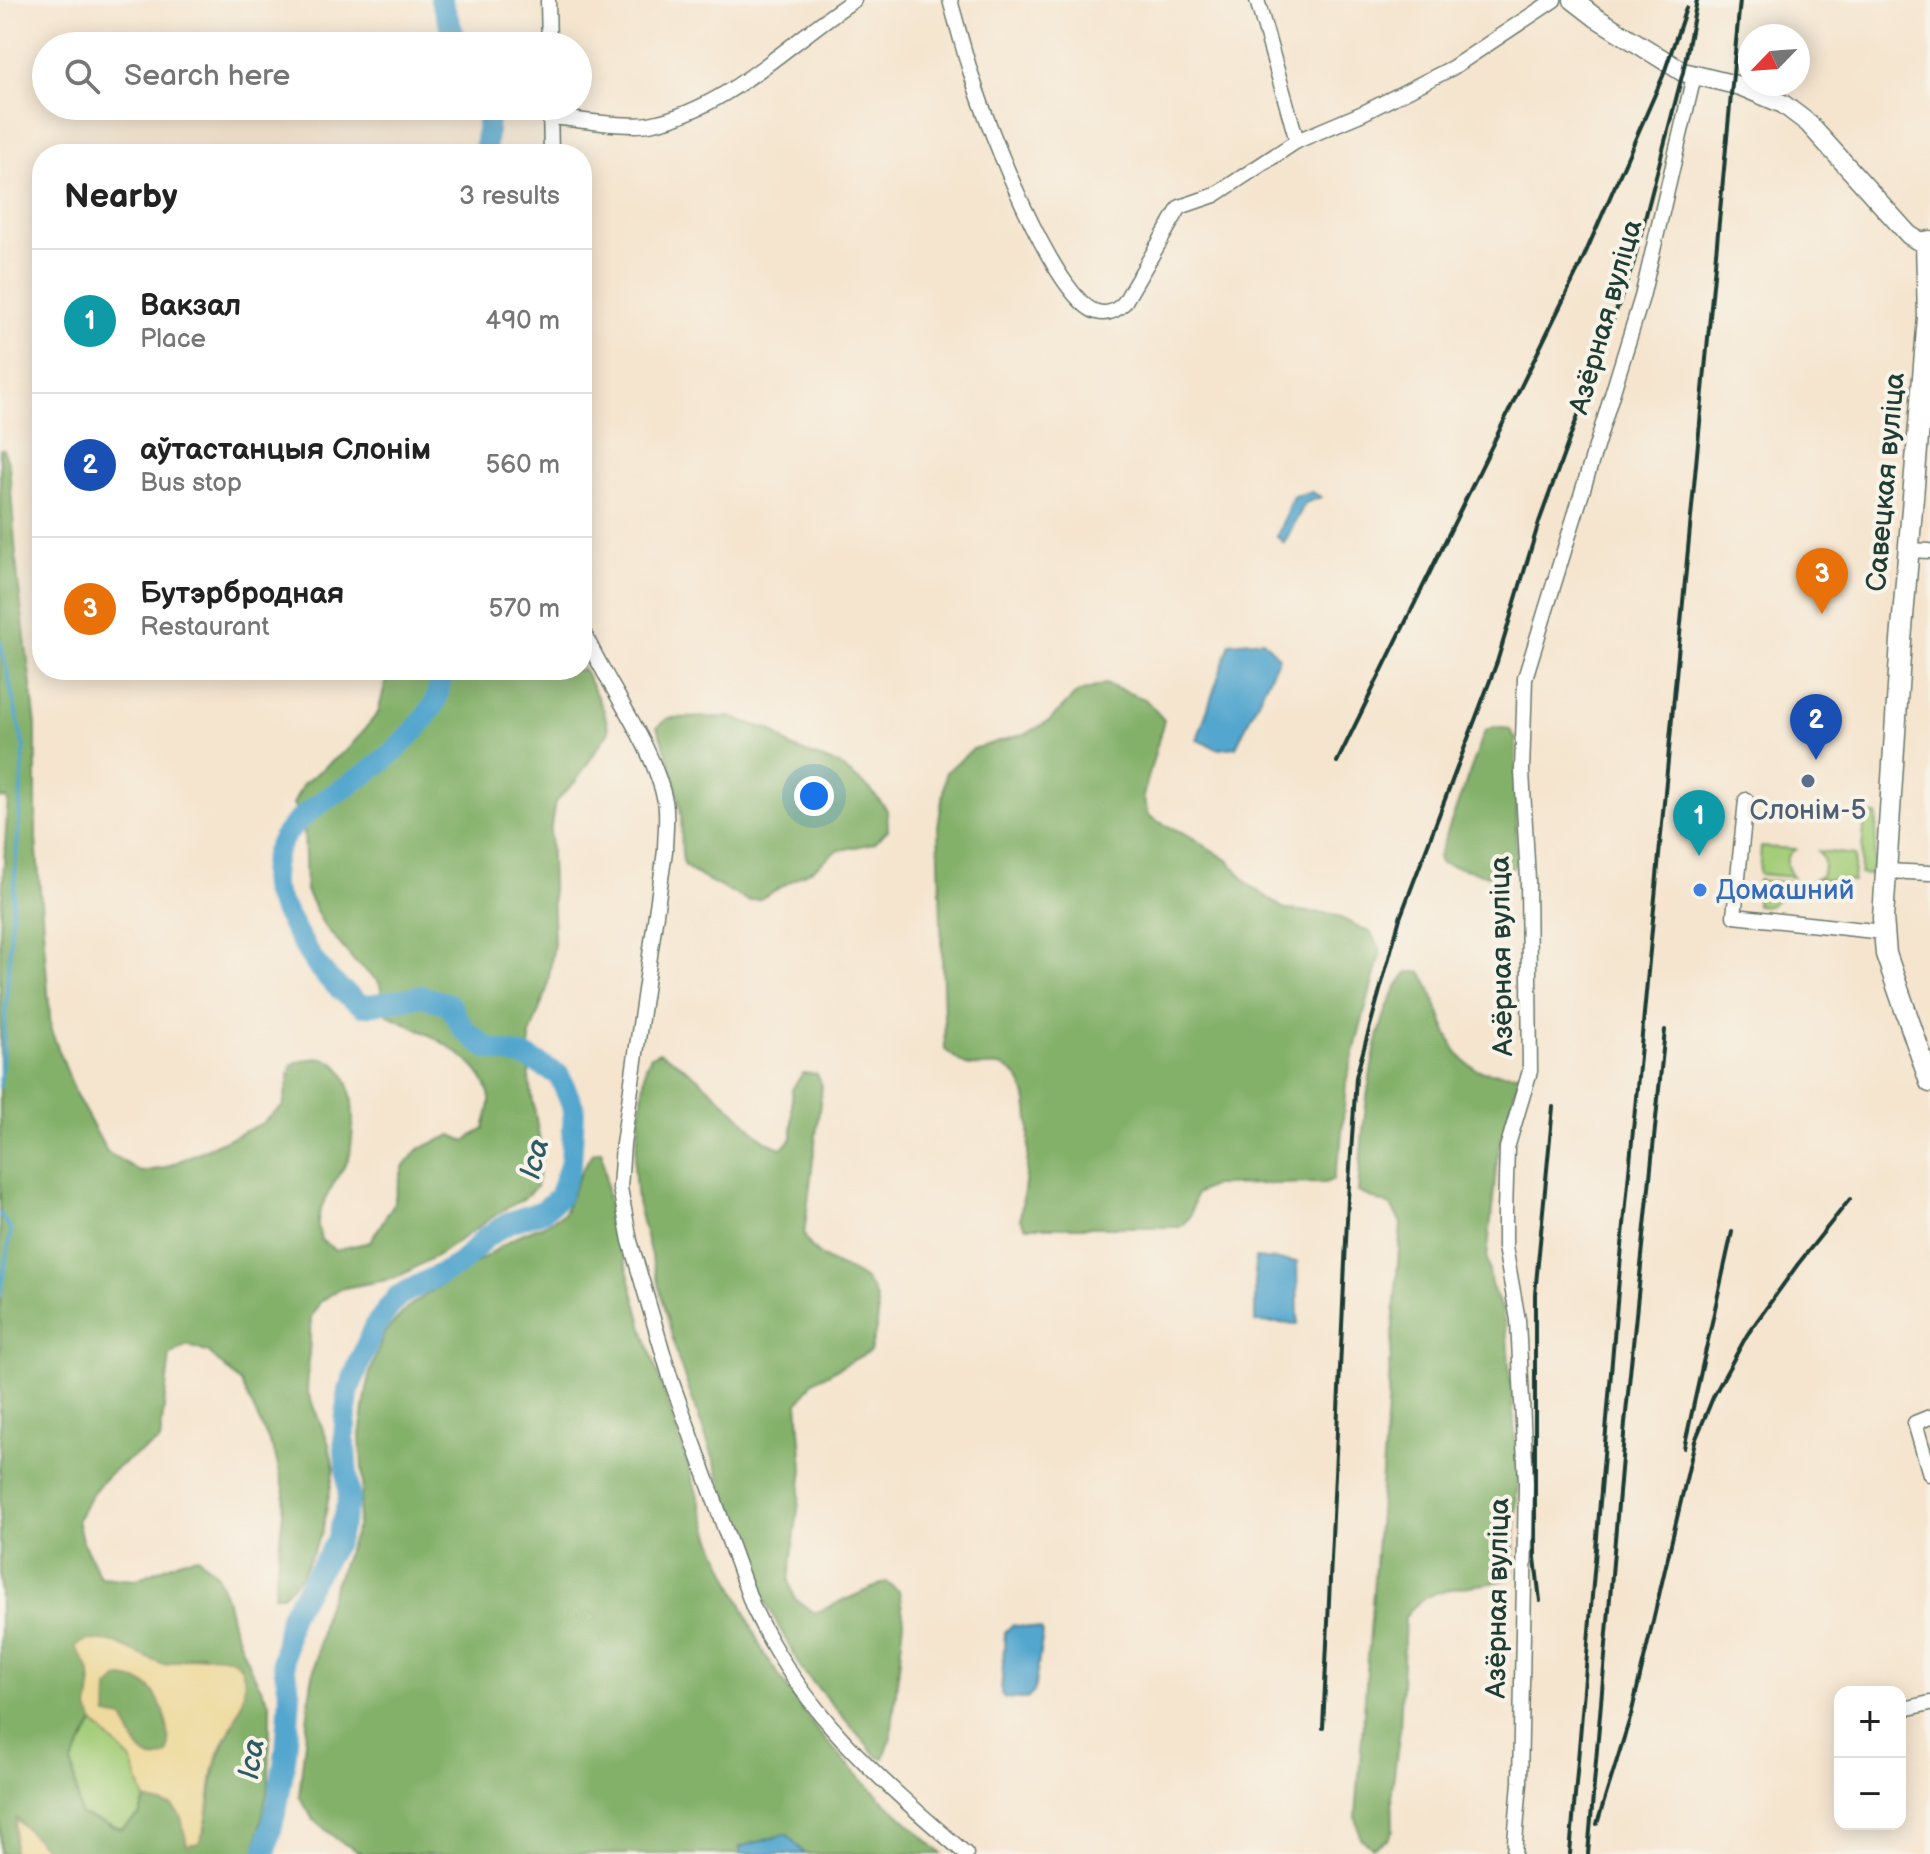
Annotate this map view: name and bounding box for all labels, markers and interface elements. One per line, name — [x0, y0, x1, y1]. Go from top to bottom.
north arrow — [1738, 24, 1810, 96]
search box — [32, 32, 592, 120]
icon: search — [60, 54, 104, 98]
text: Search here — [124, 58, 290, 94]
text: Nearby — [64, 176, 178, 217]
text: 3 results — [459, 181, 560, 212]
street label: Азёрная вуліца — [1562, 216, 1650, 419]
text: Вакзал — [140, 288, 241, 324]
text: 1 — [85, 306, 95, 337]
text: 490 m — [485, 306, 560, 337]
text: Place — [140, 324, 206, 355]
street label: Савецкая вуліца — [1860, 371, 1912, 593]
text: аўтастанцыя Слонім — [140, 432, 431, 468]
text: 2 — [82, 450, 98, 481]
text: 560 m — [485, 450, 560, 481]
text: Bus stop — [140, 468, 242, 499]
pin: 3 — [1796, 548, 1848, 614]
text: Бутэрбродная — [140, 576, 344, 612]
text: 3 — [82, 594, 98, 625]
text: 570 m — [489, 594, 560, 625]
text: Restaurant — [140, 612, 269, 643]
pin: 2 — [1790, 694, 1842, 760]
marker: Слонім-5 — [1799, 772, 1817, 790]
your location — [794, 776, 834, 816]
pin: 1 — [1673, 790, 1725, 856]
place label: Слонім-5 — [1750, 794, 1866, 827]
street label: Азёрная вуліца — [1484, 855, 1520, 1058]
place label: Домашний — [1716, 874, 1855, 907]
marker: Домашний — [1691, 881, 1709, 899]
water label: Іса — [513, 1135, 557, 1183]
street label: Азёрная вуліца — [1480, 1497, 1516, 1700]
map controls — [1834, 1686, 1906, 1830]
button: + — [1834, 1686, 1906, 1758]
water label: Іса — [231, 1736, 273, 1782]
button: − — [1834, 1758, 1906, 1830]

